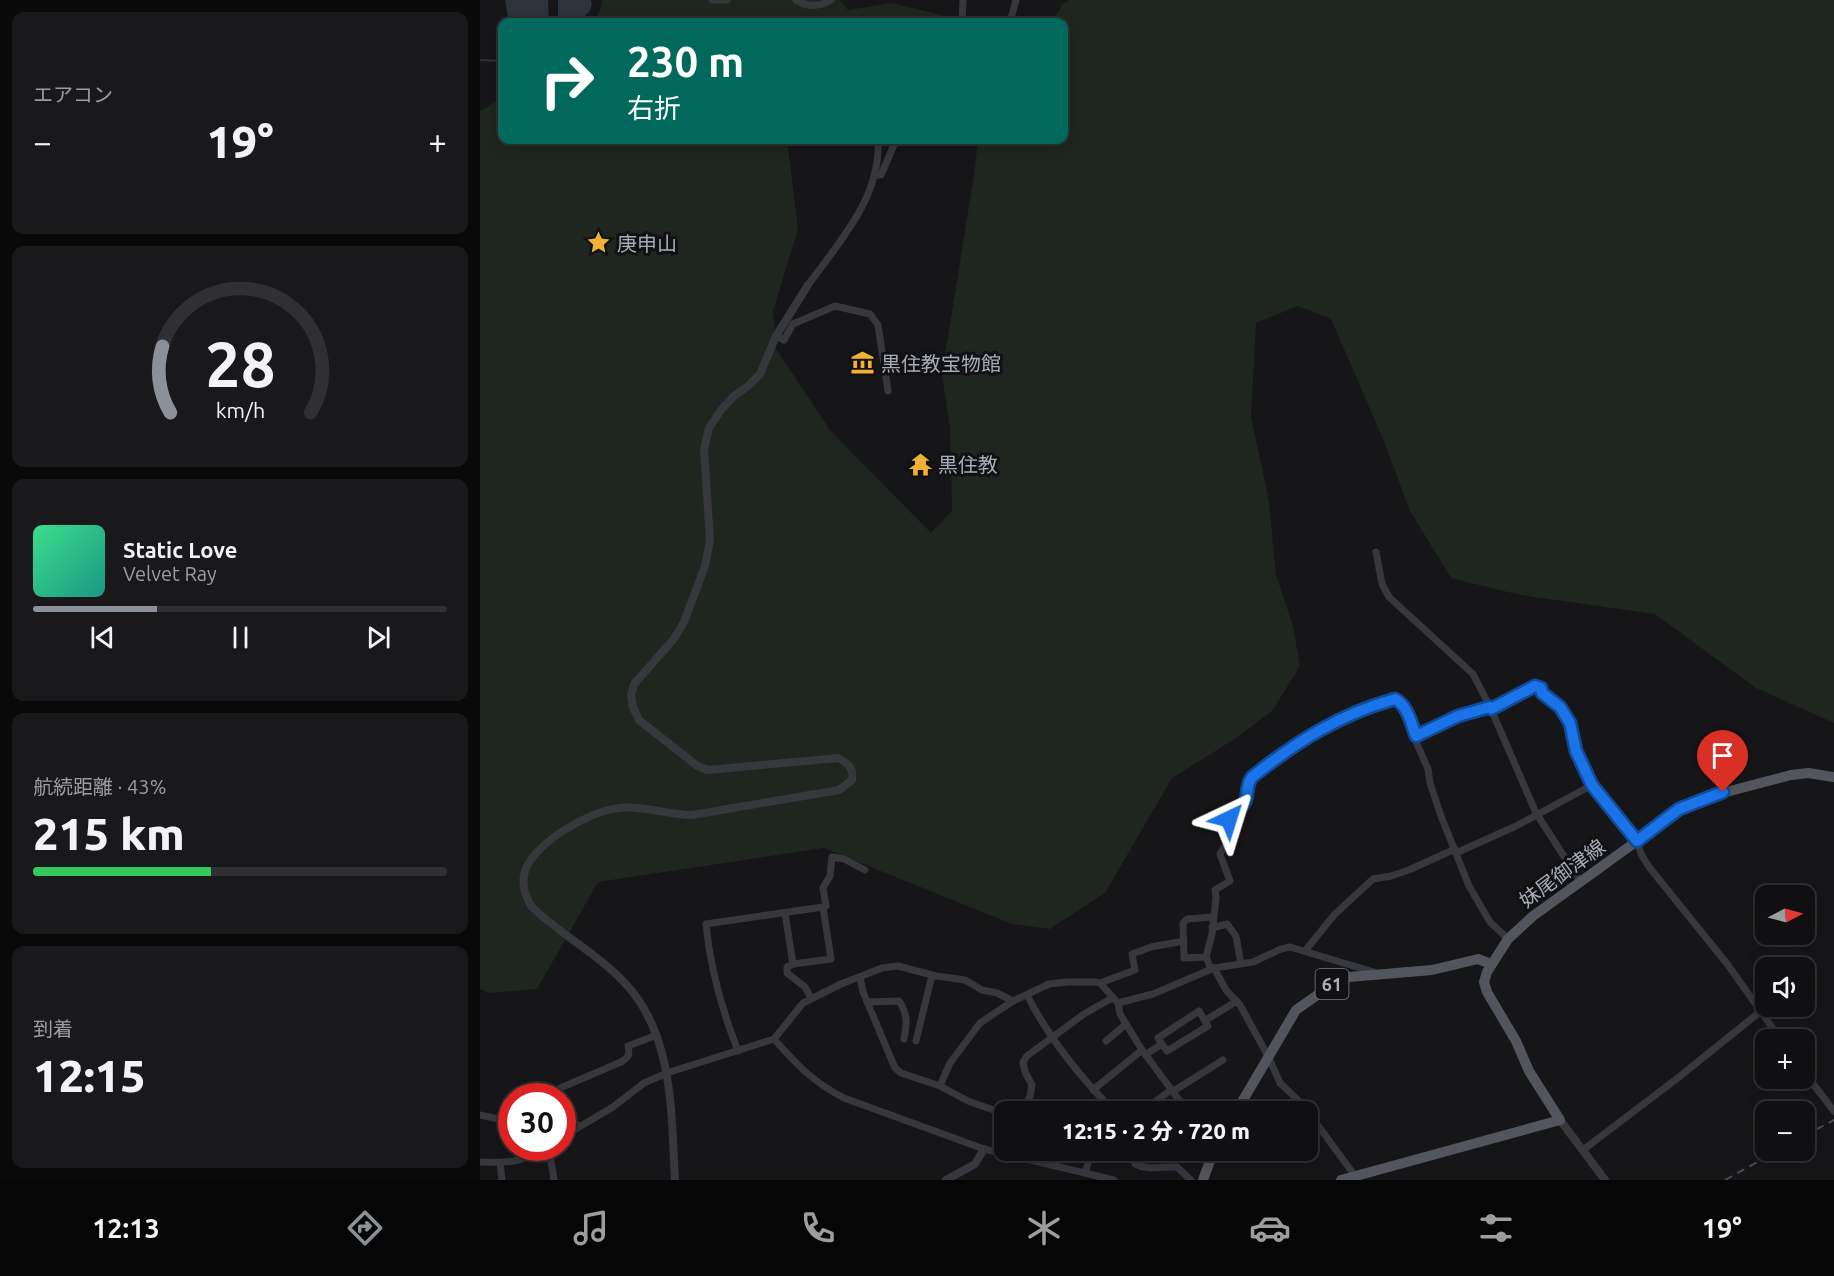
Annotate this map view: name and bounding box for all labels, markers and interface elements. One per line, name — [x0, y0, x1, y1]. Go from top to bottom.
text: 230 m — [627, 38, 744, 85]
icon: right — [528, 42, 606, 120]
text: エアコン — [33, 83, 113, 106]
text: 右折 — [627, 93, 681, 123]
text: 19° — [206, 116, 274, 167]
text: − — [33, 123, 52, 160]
text: + — [428, 123, 447, 160]
place icon: 庚申山 — [586, 230, 612, 256]
place label: 庚申山 — [617, 232, 677, 255]
text: 28 — [205, 330, 275, 400]
museum icon: 黒住教宝物館 — [850, 350, 876, 376]
place label: 黒住教宝物館 — [881, 352, 1001, 375]
text: km/h — [215, 399, 265, 423]
temple icon: 黒住教 — [907, 451, 933, 477]
place label: 黒住教 — [938, 453, 998, 476]
text: Static Love — [123, 537, 238, 562]
text: Velvet Ray — [123, 562, 217, 585]
icon: previous — [86, 621, 119, 654]
icon: pause — [224, 621, 257, 654]
icon: next — [362, 621, 395, 654]
pin — [1697, 730, 1748, 792]
icon: arrive — [1706, 739, 1739, 772]
text: 航続距離 · 43% — [33, 775, 166, 798]
position arrow — [1197, 787, 1261, 851]
text: 215 km — [33, 808, 185, 859]
street label: 妹尾御津線 — [1515, 834, 1609, 912]
north arrow — [1755, 885, 1815, 945]
map controls — [1755, 885, 1815, 1161]
button: sound — [1755, 957, 1815, 1017]
road number: 61 — [1316, 969, 1348, 999]
text: 到着 — [33, 1017, 73, 1040]
button: + — [1755, 1029, 1815, 1089]
text: 12:15 — [33, 1050, 146, 1101]
speed limit sign: 30 — [498, 1083, 576, 1161]
button: − — [1755, 1101, 1815, 1161]
text: 12:15 · 2 分 · 720 m — [1062, 1118, 1250, 1143]
icon: directions — [344, 1207, 386, 1249]
icon: music — [570, 1207, 612, 1249]
icon: phone — [797, 1207, 839, 1249]
icon: climate — [1023, 1207, 1065, 1249]
icon: car — [1249, 1207, 1291, 1249]
icon: filters — [1475, 1207, 1517, 1249]
text: 12:13 — [92, 1213, 160, 1243]
text: 19° — [1702, 1213, 1742, 1243]

